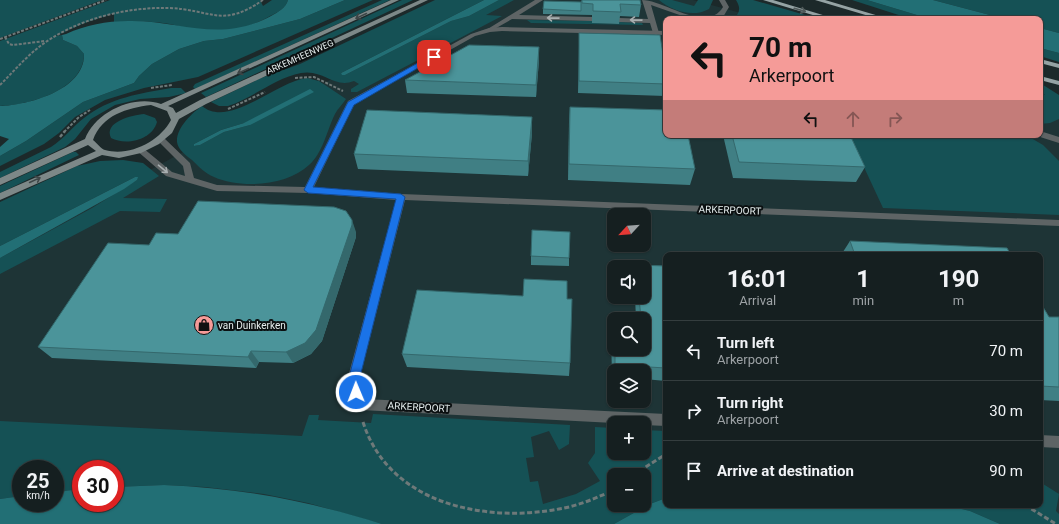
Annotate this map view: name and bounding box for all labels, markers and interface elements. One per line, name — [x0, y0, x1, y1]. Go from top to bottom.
one-way arrow — [793, 6, 806, 14]
one-way arrow — [355, 13, 367, 20]
one-way arrow — [547, 14, 560, 22]
one-way arrow — [630, 16, 643, 24]
text: 70 m — [749, 31, 812, 64]
icon: left — [683, 32, 735, 84]
street label: ARKEMHEENWEG — [265, 38, 335, 76]
pin — [417, 40, 451, 74]
icon: arrive — [423, 46, 445, 68]
text: Arkerpoort — [749, 65, 835, 86]
one-way arrow — [237, 67, 249, 75]
icon: left — [800, 108, 822, 130]
icon: ahead — [842, 108, 864, 130]
icon: right — [884, 108, 906, 130]
one-way arrow — [158, 165, 168, 174]
one-way arrow — [29, 176, 41, 183]
street label: ARKERPOORT — [699, 203, 762, 217]
north arrow — [607, 208, 651, 252]
map controls — [607, 208, 651, 512]
button: sound — [607, 260, 651, 304]
text: 16:01 — [727, 265, 789, 293]
text: 1 — [856, 265, 870, 293]
text: 190 — [938, 265, 979, 293]
text: Arrival — [739, 293, 776, 308]
text: min — [852, 293, 874, 308]
text: m — [953, 293, 964, 308]
button: search — [607, 312, 651, 356]
shop icon: van Duinkerken — [193, 314, 215, 336]
place label: van Duinkerken — [218, 320, 286, 331]
text: Turn left — [717, 334, 774, 352]
icon: left — [683, 340, 705, 362]
text: 70 m — [989, 342, 1023, 360]
text: Arkerpoort — [717, 352, 779, 367]
button: layers — [607, 364, 651, 408]
position arrow — [335, 371, 377, 413]
text: Turn right — [717, 394, 783, 412]
street label: ARKERPOORT — [387, 400, 451, 414]
icon: right — [683, 400, 705, 422]
text: 30 m — [989, 402, 1023, 420]
text: Arkerpoort — [717, 412, 779, 427]
button: + — [607, 416, 651, 460]
speed limit sign: 30 — [72, 460, 124, 512]
icon: arrive — [683, 460, 705, 482]
text: Arrive at destination — [717, 462, 854, 480]
text: 90 m — [989, 462, 1023, 480]
button: − — [607, 468, 651, 512]
text: 25 — [27, 469, 49, 493]
text: km/h — [26, 490, 50, 501]

